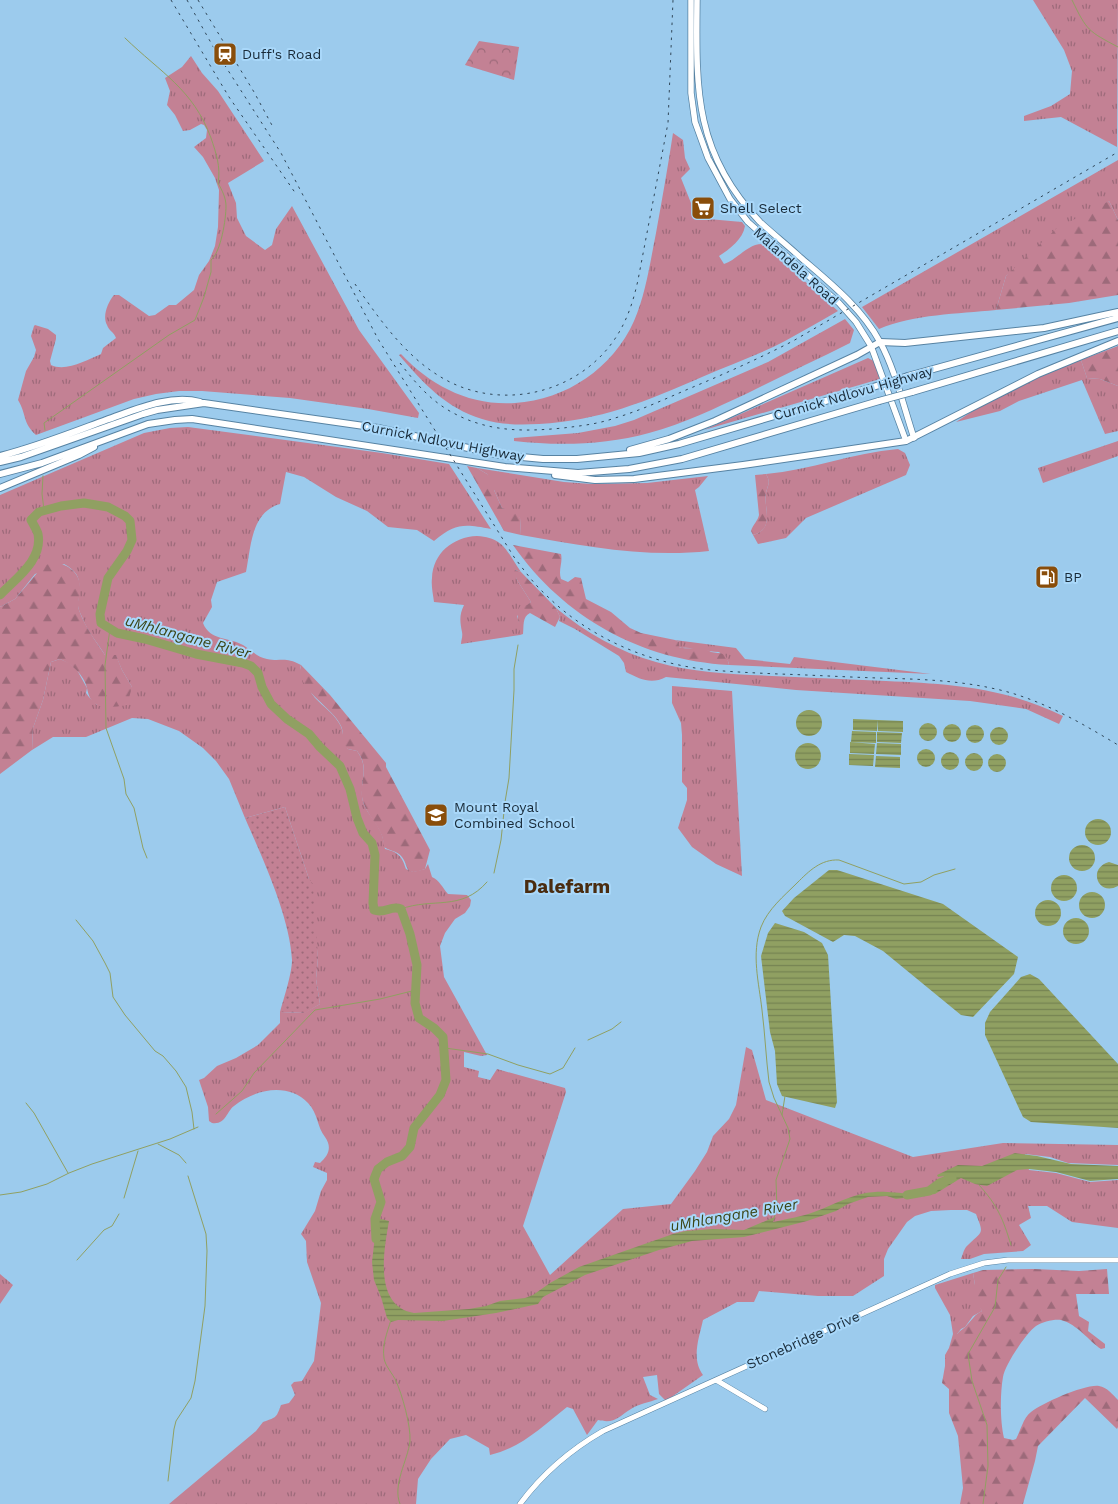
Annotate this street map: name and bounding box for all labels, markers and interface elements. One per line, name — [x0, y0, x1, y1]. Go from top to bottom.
station icon: Duff's Road — [212, 41, 238, 67]
place label: Duff's Road — [242, 46, 321, 62]
supermarket icon: Shell Select — [690, 195, 716, 221]
place label: Shell Select — [720, 200, 802, 216]
street label: Malandela Road — [750, 224, 842, 308]
street label: Curnick Ndlovu Highway — [771, 362, 935, 423]
street label: Curnick Ndlovu Highway — [360, 417, 526, 465]
fuel station icon: BP — [1034, 564, 1060, 590]
place label: BP — [1064, 569, 1082, 585]
water label: uMhlangane River — [123, 612, 254, 663]
place label: Mount Royal Combined School — [454, 799, 575, 831]
school or university icon: Mount Royal Combined School — [423, 802, 449, 828]
district label: Dalefarm — [524, 875, 610, 898]
water label: uMhlangane River — [669, 1195, 800, 1235]
street label: Stonebridge Drive — [744, 1308, 862, 1372]

